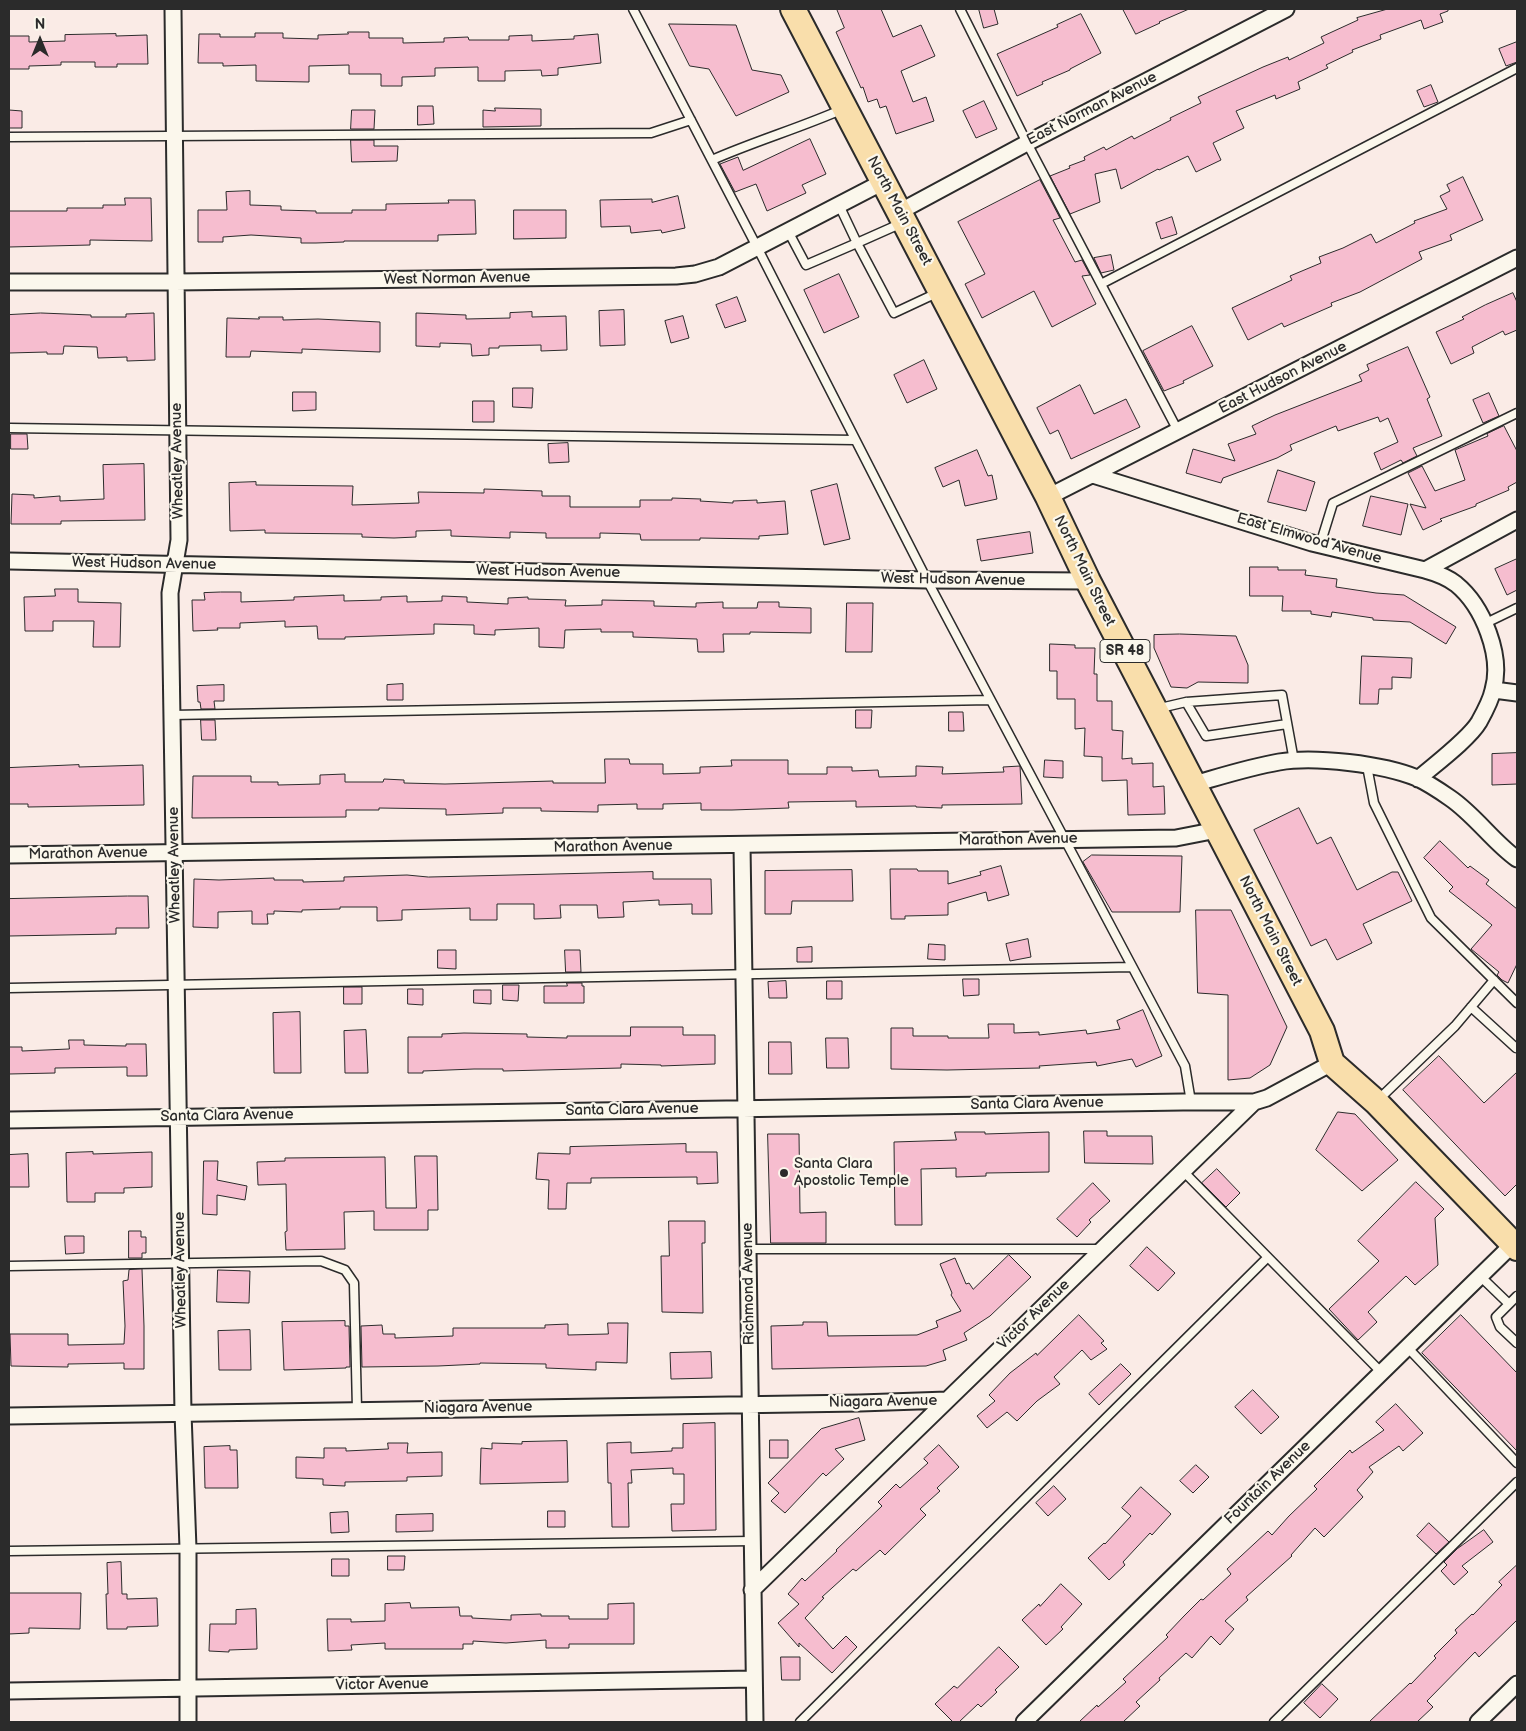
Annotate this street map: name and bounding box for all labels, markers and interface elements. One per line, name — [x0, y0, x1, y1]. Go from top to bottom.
north arrow — [15, 15, 65, 65]
text: N — [35, 16, 45, 33]
street label: East Norman Avenue — [1024, 68, 1160, 150]
street label: North Main Street — [863, 153, 935, 269]
street label: West Norman Avenue — [383, 269, 531, 289]
street label: East Hudson Avenue — [1216, 338, 1350, 418]
street label: Wheatley Avenue — [168, 403, 188, 519]
street label: East Elmwood Avenue — [1234, 510, 1384, 568]
street label: North Main Street — [1049, 513, 1119, 629]
street label: West Hudson Avenue — [72, 554, 216, 574]
street label: West Hudson Avenue — [476, 562, 620, 582]
street label: West Hudson Avenue — [881, 570, 1025, 590]
road number: SR 48 — [1100, 640, 1150, 662]
street label: Wheatley Avenue — [165, 807, 185, 923]
street label: Marathon Avenue — [958, 830, 1078, 850]
street label: Marathon Avenue — [553, 837, 673, 857]
street label: Marathon Avenue — [28, 844, 148, 864]
street label: North Main Street — [1235, 873, 1305, 989]
street label: Santa Clara Avenue — [970, 1094, 1104, 1114]
street label: Santa Clara Avenue — [565, 1100, 699, 1120]
street label: Santa Clara Avenue — [160, 1106, 294, 1126]
place label: Santa Clara Apostolic Temple — [794, 1155, 909, 1190]
marker: Santa Clara Apostolic Temple — [778, 1167, 790, 1179]
street label: Wheatley Avenue — [171, 1212, 191, 1328]
street label: Richmond Avenue — [739, 1222, 759, 1346]
street label: Victor Avenue — [994, 1276, 1074, 1354]
street label: Niagara Avenue — [829, 1392, 937, 1412]
street label: Niagara Avenue — [424, 1398, 532, 1418]
street label: Fountain Avenue — [1221, 1437, 1315, 1529]
street label: Victor Avenue — [335, 1675, 429, 1695]

